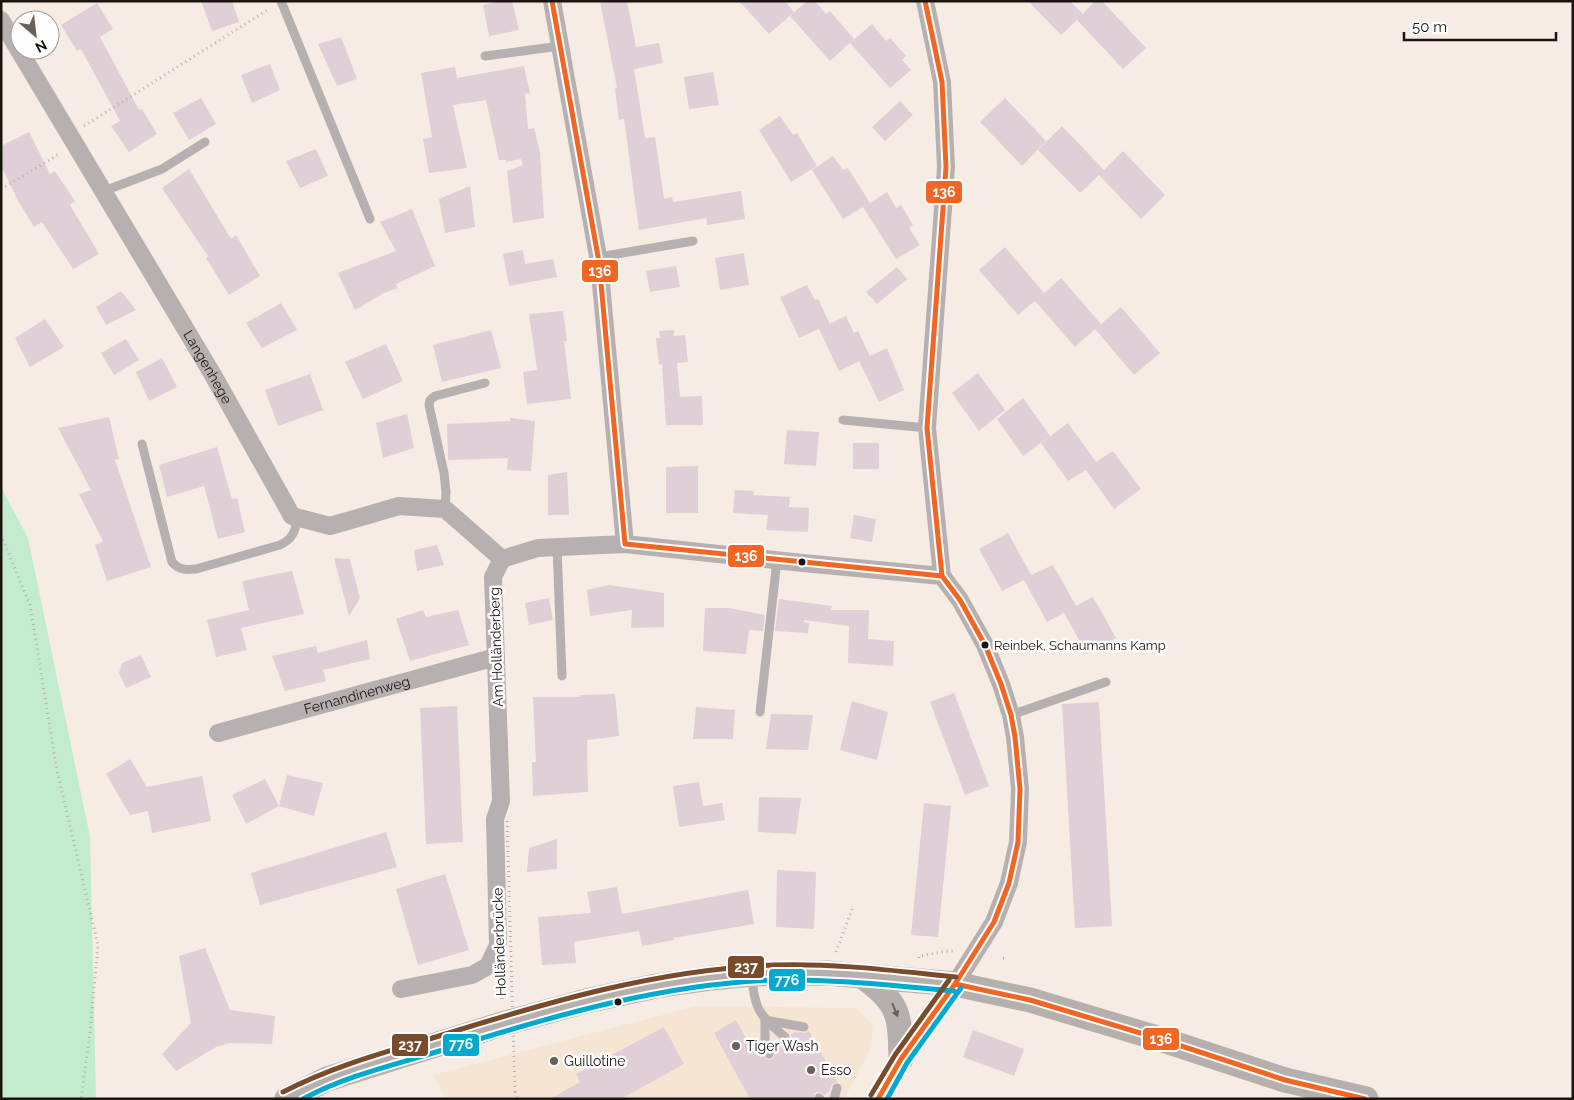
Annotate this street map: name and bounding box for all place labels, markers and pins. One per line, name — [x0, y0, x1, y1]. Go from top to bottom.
unlabelled marker — [797, 557, 807, 567]
place label: Reinbek, Schaumanns Kamp — [994, 638, 1166, 653]
marker: Reinbek, Schaumanns Kamp — [980, 640, 990, 650]
unlabelled marker — [613, 997, 623, 1007]
place label: Tiger Wash — [746, 1038, 819, 1054]
marker: Tiger Wash — [730, 1040, 742, 1052]
place label: Guillotine — [564, 1053, 625, 1069]
marker: Guillotine — [548, 1055, 560, 1067]
place label: Esso — [821, 1062, 851, 1078]
marker: Esso — [805, 1064, 817, 1076]

